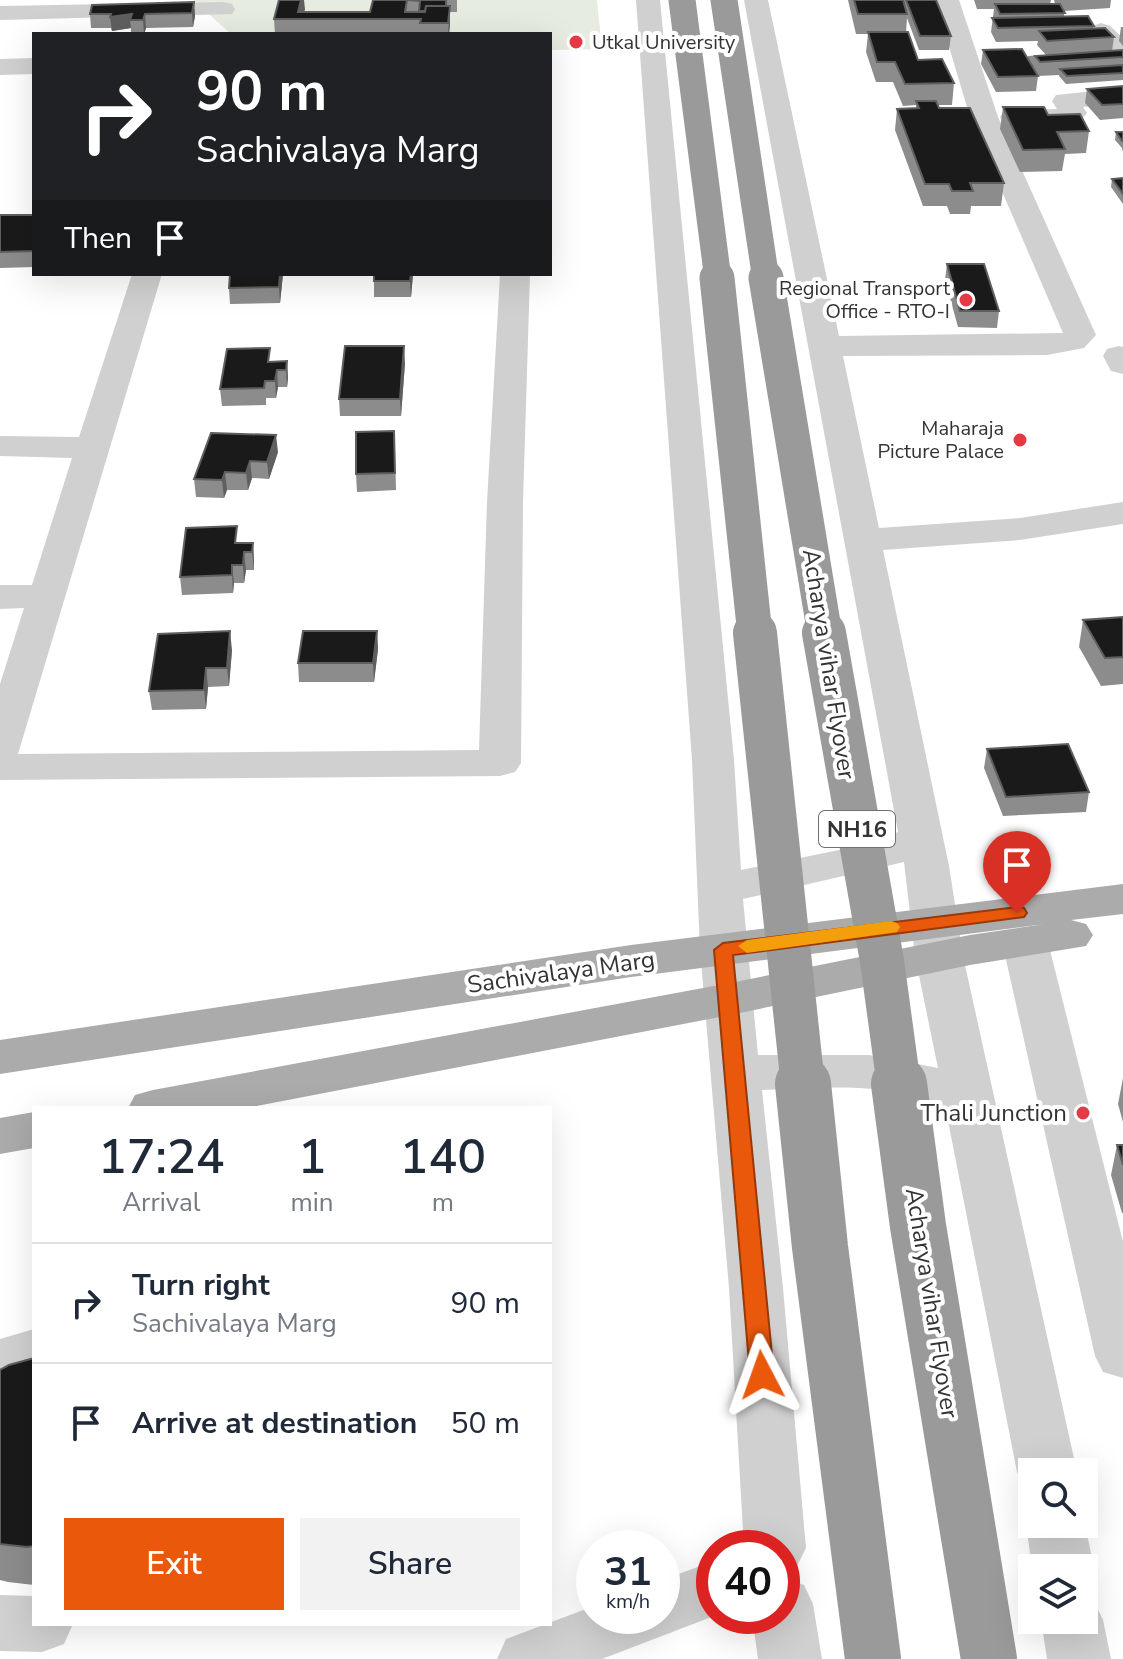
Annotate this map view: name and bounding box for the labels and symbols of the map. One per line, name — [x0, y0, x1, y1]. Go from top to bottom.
place label: Utkal University — [592, 29, 736, 56]
marker: Utkal University — [567, 33, 585, 51]
place label: Regional Transport Office - RTO-I — [779, 275, 951, 325]
marker: Regional Transport Office - RTO-I — [957, 291, 975, 309]
place label: Maharaja Picture Palace — [877, 415, 1004, 465]
marker: Maharaja Picture Palace — [1011, 431, 1029, 449]
street label: Acharya vihar Flyover — [795, 546, 863, 782]
road number: NH16 — [819, 811, 895, 847]
pin — [983, 831, 1051, 913]
street label: Sachivalaya Marg — [465, 943, 657, 1001]
place label: Thali Junction — [920, 1097, 1067, 1129]
marker: Thali Junction — [1074, 1104, 1092, 1122]
street label: Acharya vihar Flyover — [898, 1185, 966, 1421]
position arrow — [720, 1333, 804, 1417]
speed limit sign: 40 — [696, 1530, 800, 1634]

